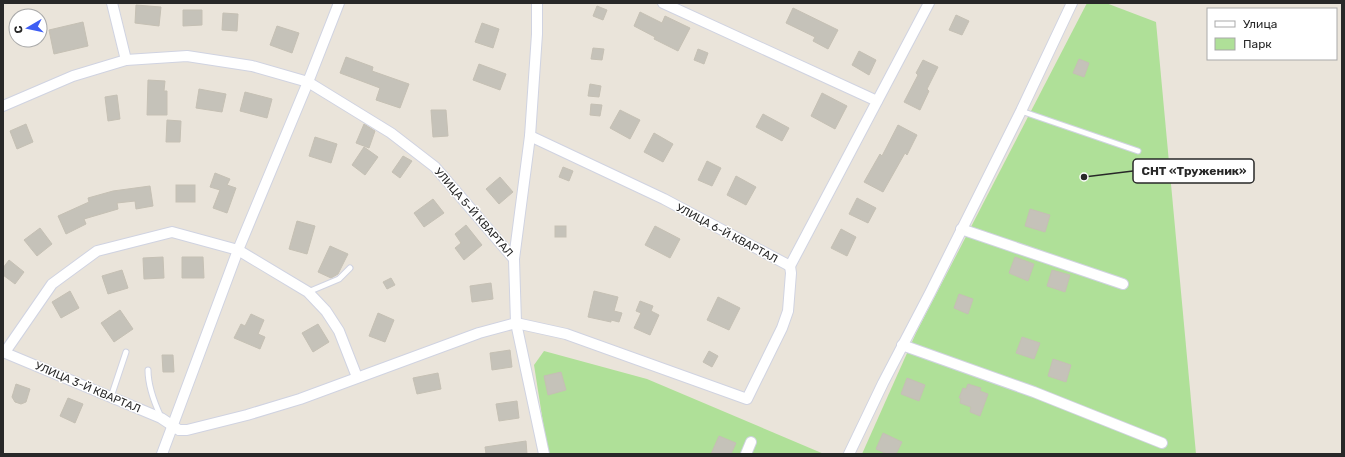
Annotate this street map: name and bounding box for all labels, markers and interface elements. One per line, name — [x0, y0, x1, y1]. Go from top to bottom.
north arrow — [8, 8, 48, 48]
legend — [1207, 8, 1337, 60]
text: Улица — [1243, 17, 1277, 31]
text: С — [12, 24, 26, 34]
text: Парк — [1243, 37, 1272, 51]
callout: СНТ «Труженик» — [1133, 159, 1254, 183]
text: СНТ «Труженик» — [1141, 164, 1247, 178]
street label: УЛИЦА 5-Й КВАРТАЛ — [432, 165, 516, 259]
street label: УЛИЦА 6-Й КВАРТАЛ — [674, 201, 780, 266]
street label: УЛИЦА 3-Й КВАРТАЛ — [33, 359, 142, 416]

